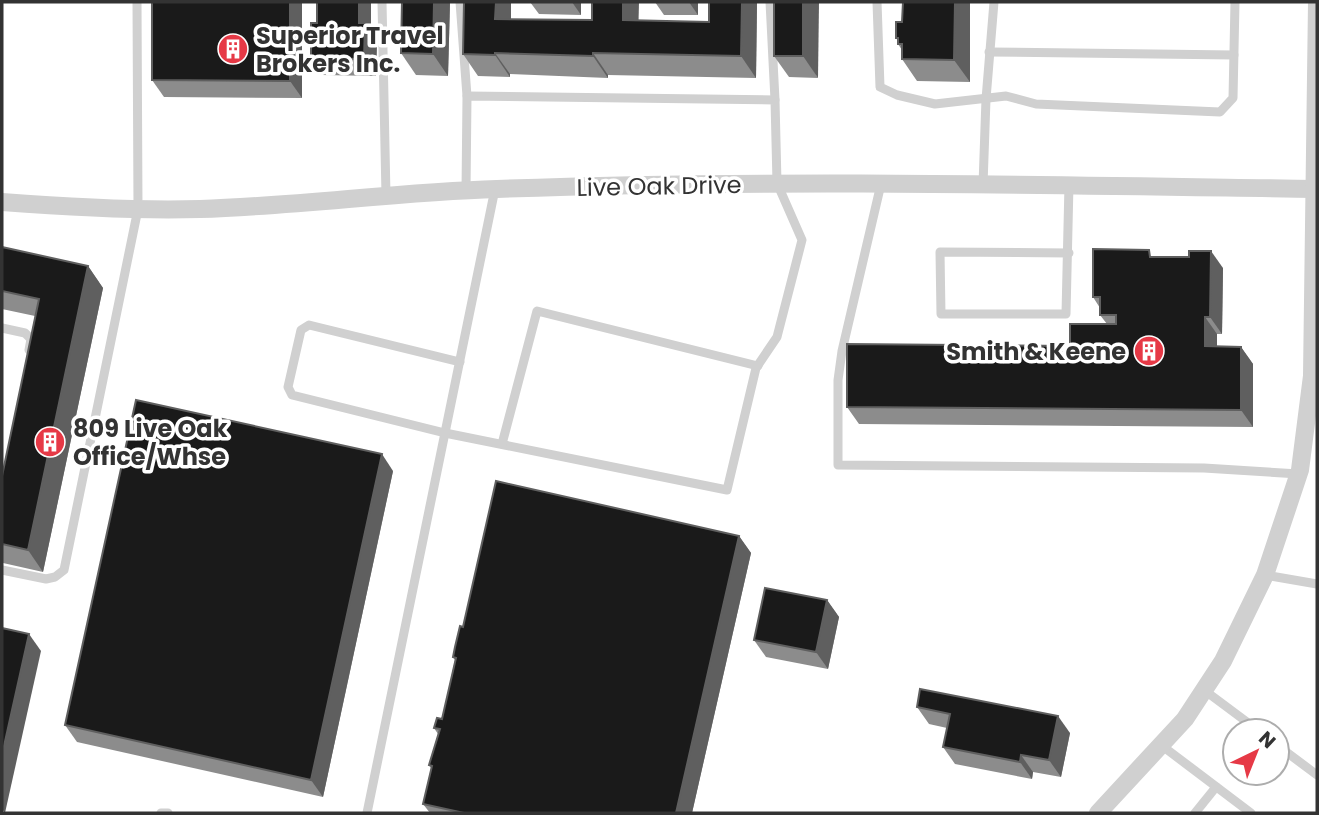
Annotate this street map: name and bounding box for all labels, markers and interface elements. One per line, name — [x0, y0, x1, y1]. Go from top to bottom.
place label: Superior Travel Brokers Inc. — [256, 19, 444, 80]
building icon: Superior Travel Brokers Inc. — [216, 32, 250, 66]
street label: Live Oak Drive — [576, 168, 742, 204]
building icon: Smith & Keene — [1132, 334, 1166, 368]
place label: Smith & Keene — [946, 335, 1126, 368]
place label: 809 Live Oak Office/Whse — [73, 412, 228, 473]
building icon: 809 Live Oak Office/Whse — [33, 425, 67, 459]
north arrow — [1221, 717, 1291, 787]
text: N — [1253, 725, 1282, 755]

